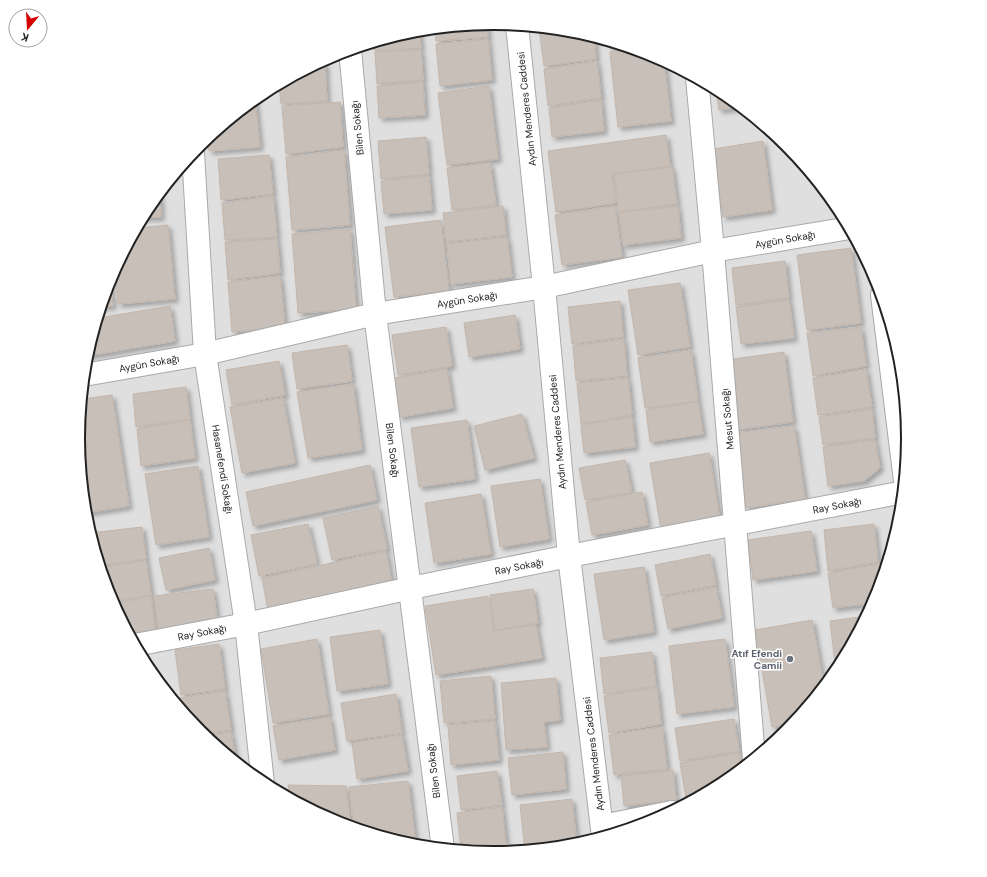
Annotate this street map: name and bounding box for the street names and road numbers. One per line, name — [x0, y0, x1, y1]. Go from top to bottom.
street label: Aydın Menderes Caddesi — [514, 51, 539, 167]
street label: Bilen Sokağı — [348, 100, 367, 156]
street label: Aygün Sokağı — [754, 228, 816, 251]
street label: Aygün Sokağı — [436, 288, 498, 311]
street label: Aygün Sokağı — [118, 352, 180, 375]
street label: Aydın Menderes Caddesi — [546, 374, 569, 490]
street label: Mesut Sokağı — [718, 388, 737, 450]
street label: Bilen Sokağı — [383, 422, 402, 478]
street label: Hasanefendi Sokağı — [209, 424, 236, 515]
street label: Ray Sokağı — [812, 494, 863, 517]
street label: Ray Sokağı — [494, 555, 545, 578]
street label: Ray Sokağı — [177, 621, 228, 644]
street label: Aydın Menderes Caddesi — [580, 696, 607, 812]
street label: Bilen Sokağı — [424, 743, 443, 799]

